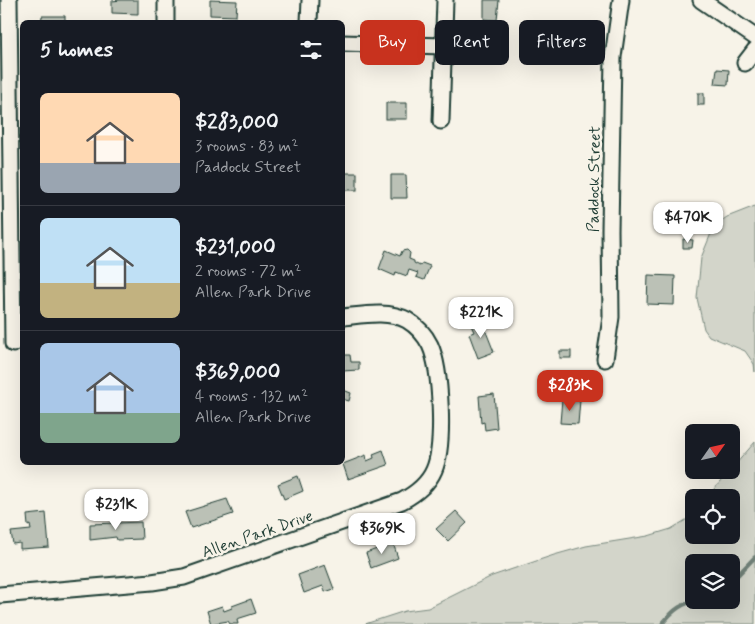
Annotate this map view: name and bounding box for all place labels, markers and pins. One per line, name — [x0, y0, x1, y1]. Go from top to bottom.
pin: $470K — [653, 202, 723, 244]
pin: $221K — [446, 296, 516, 339]
pin: $283K — [535, 370, 605, 412]
pin: $231K — [81, 488, 151, 531]
pin: $369K — [347, 512, 417, 555]

